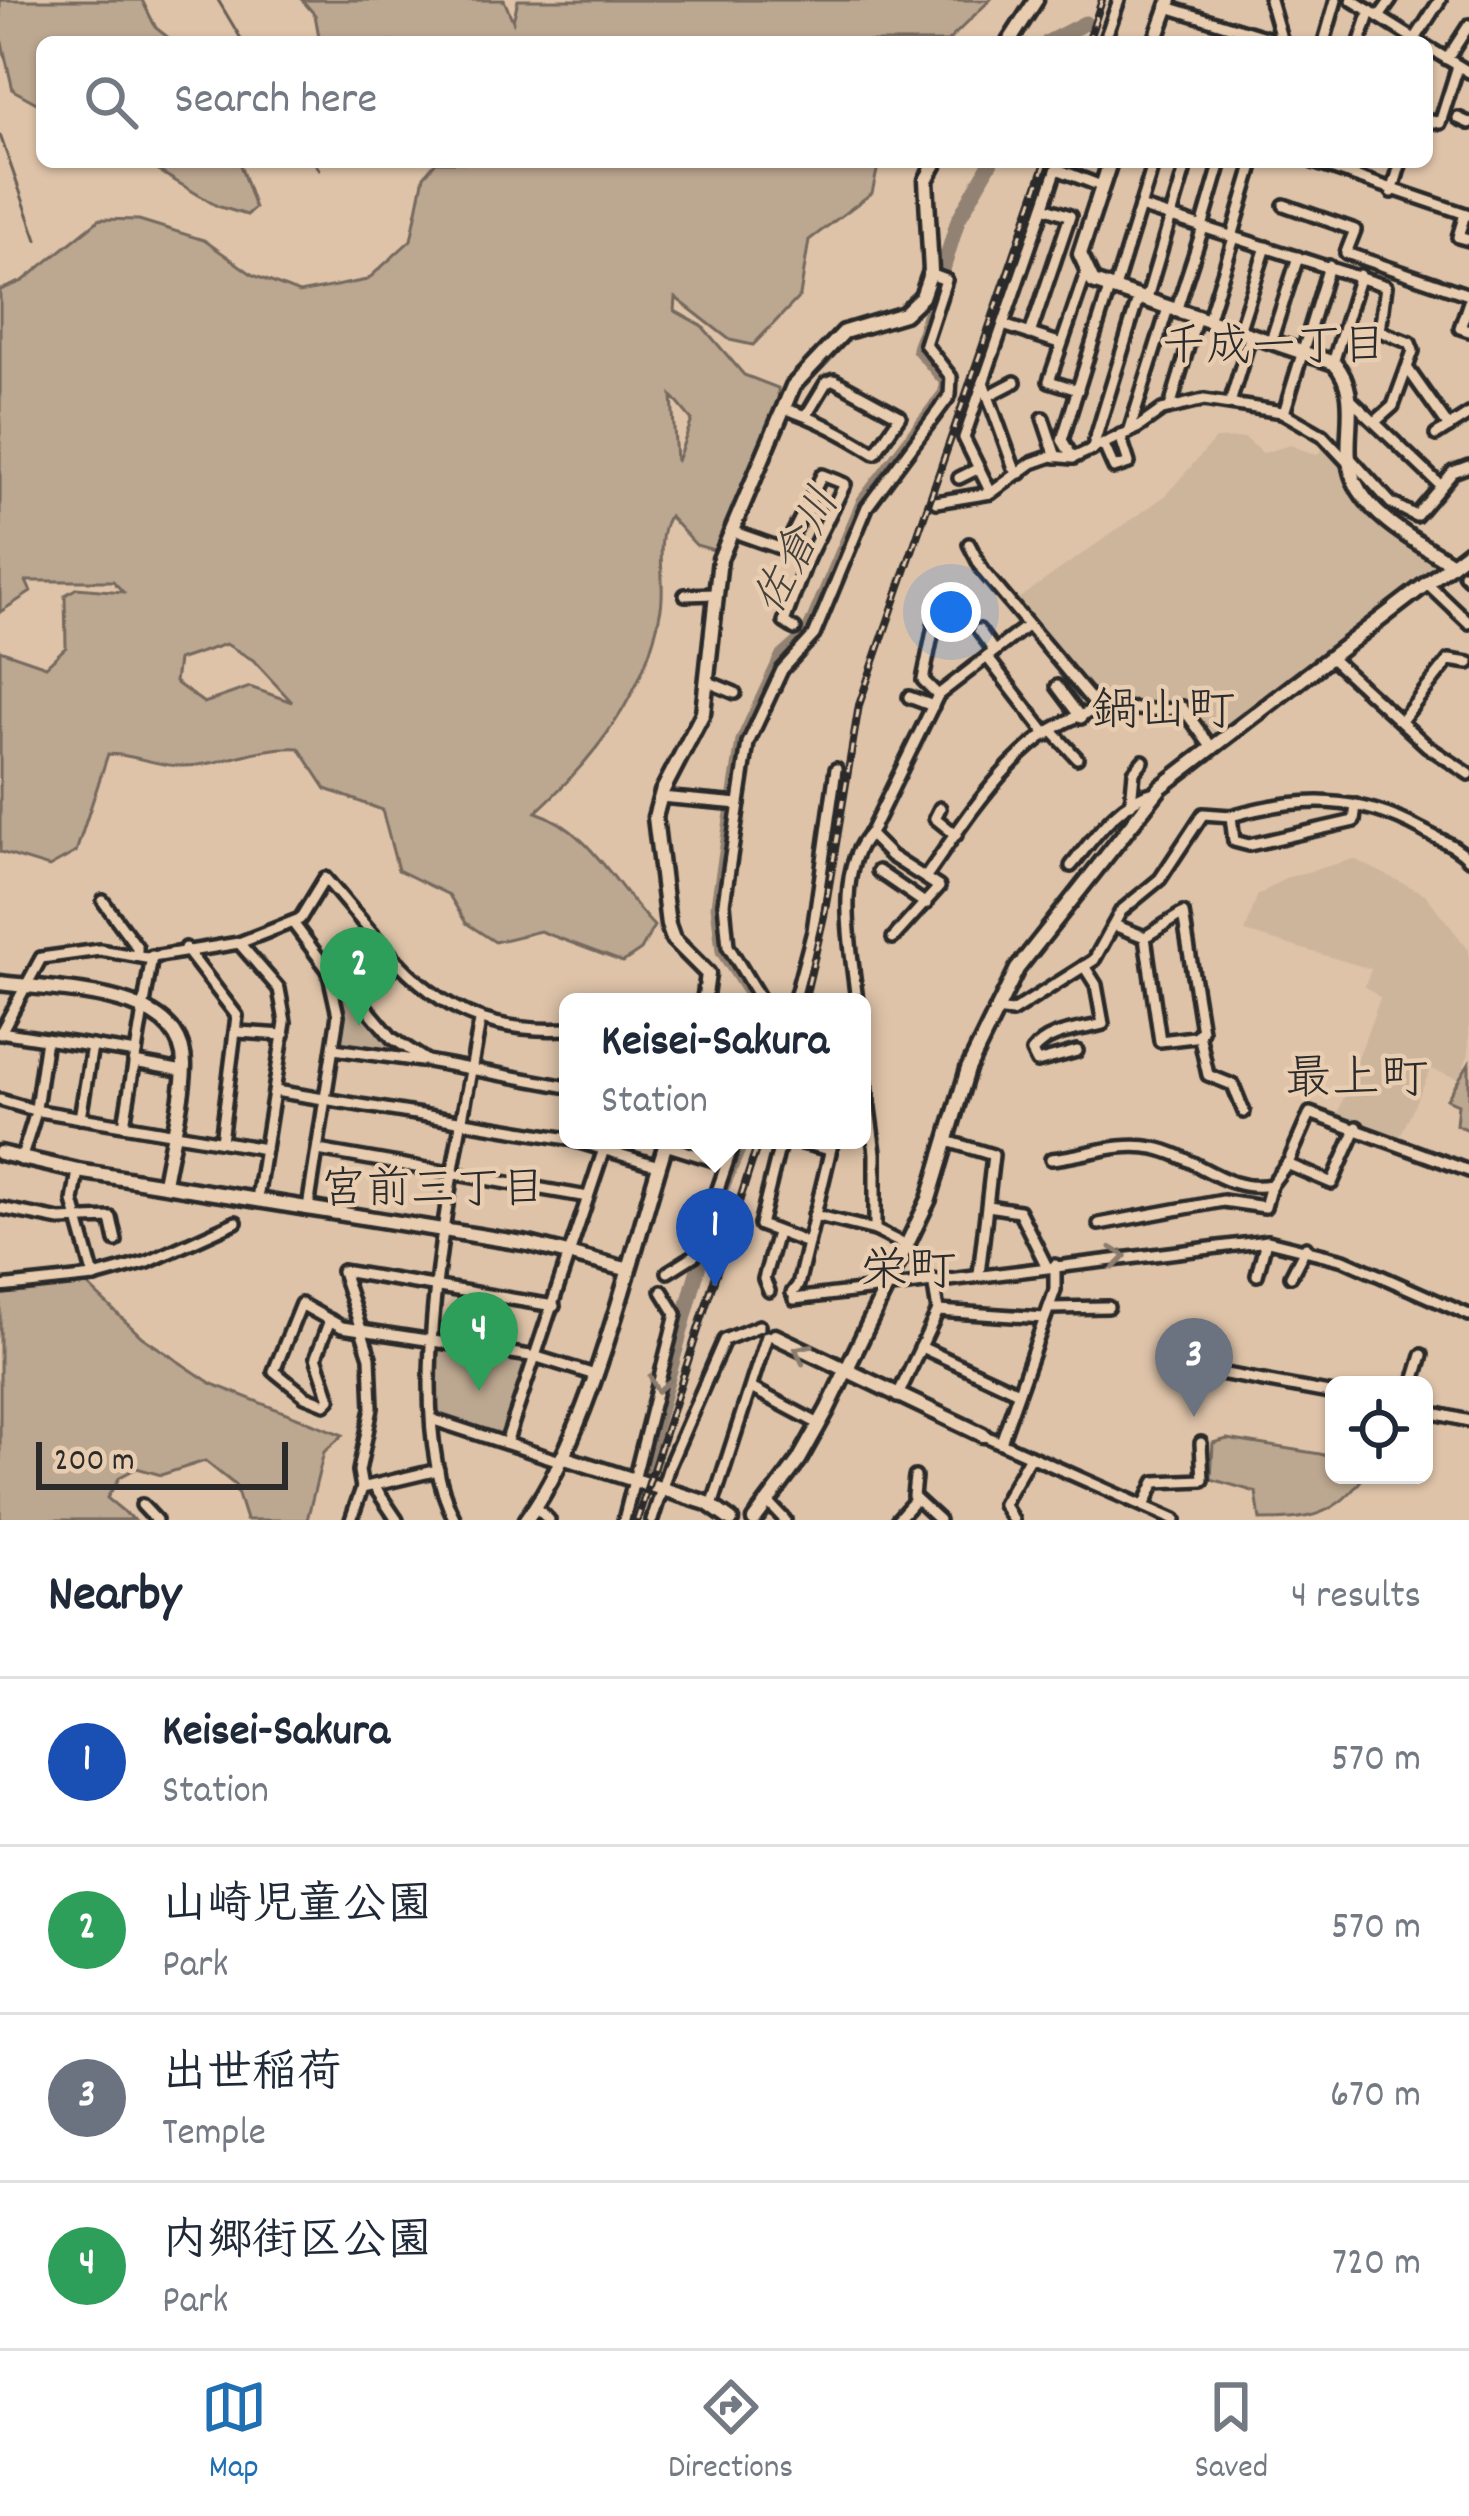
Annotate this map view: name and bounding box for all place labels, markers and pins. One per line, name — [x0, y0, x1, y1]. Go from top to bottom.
pin: 2 — [320, 927, 398, 1026]
pin: 1 — [676, 1188, 754, 1287]
pin: 4 — [440, 1292, 518, 1391]
pin: 3 — [1155, 1318, 1233, 1417]

